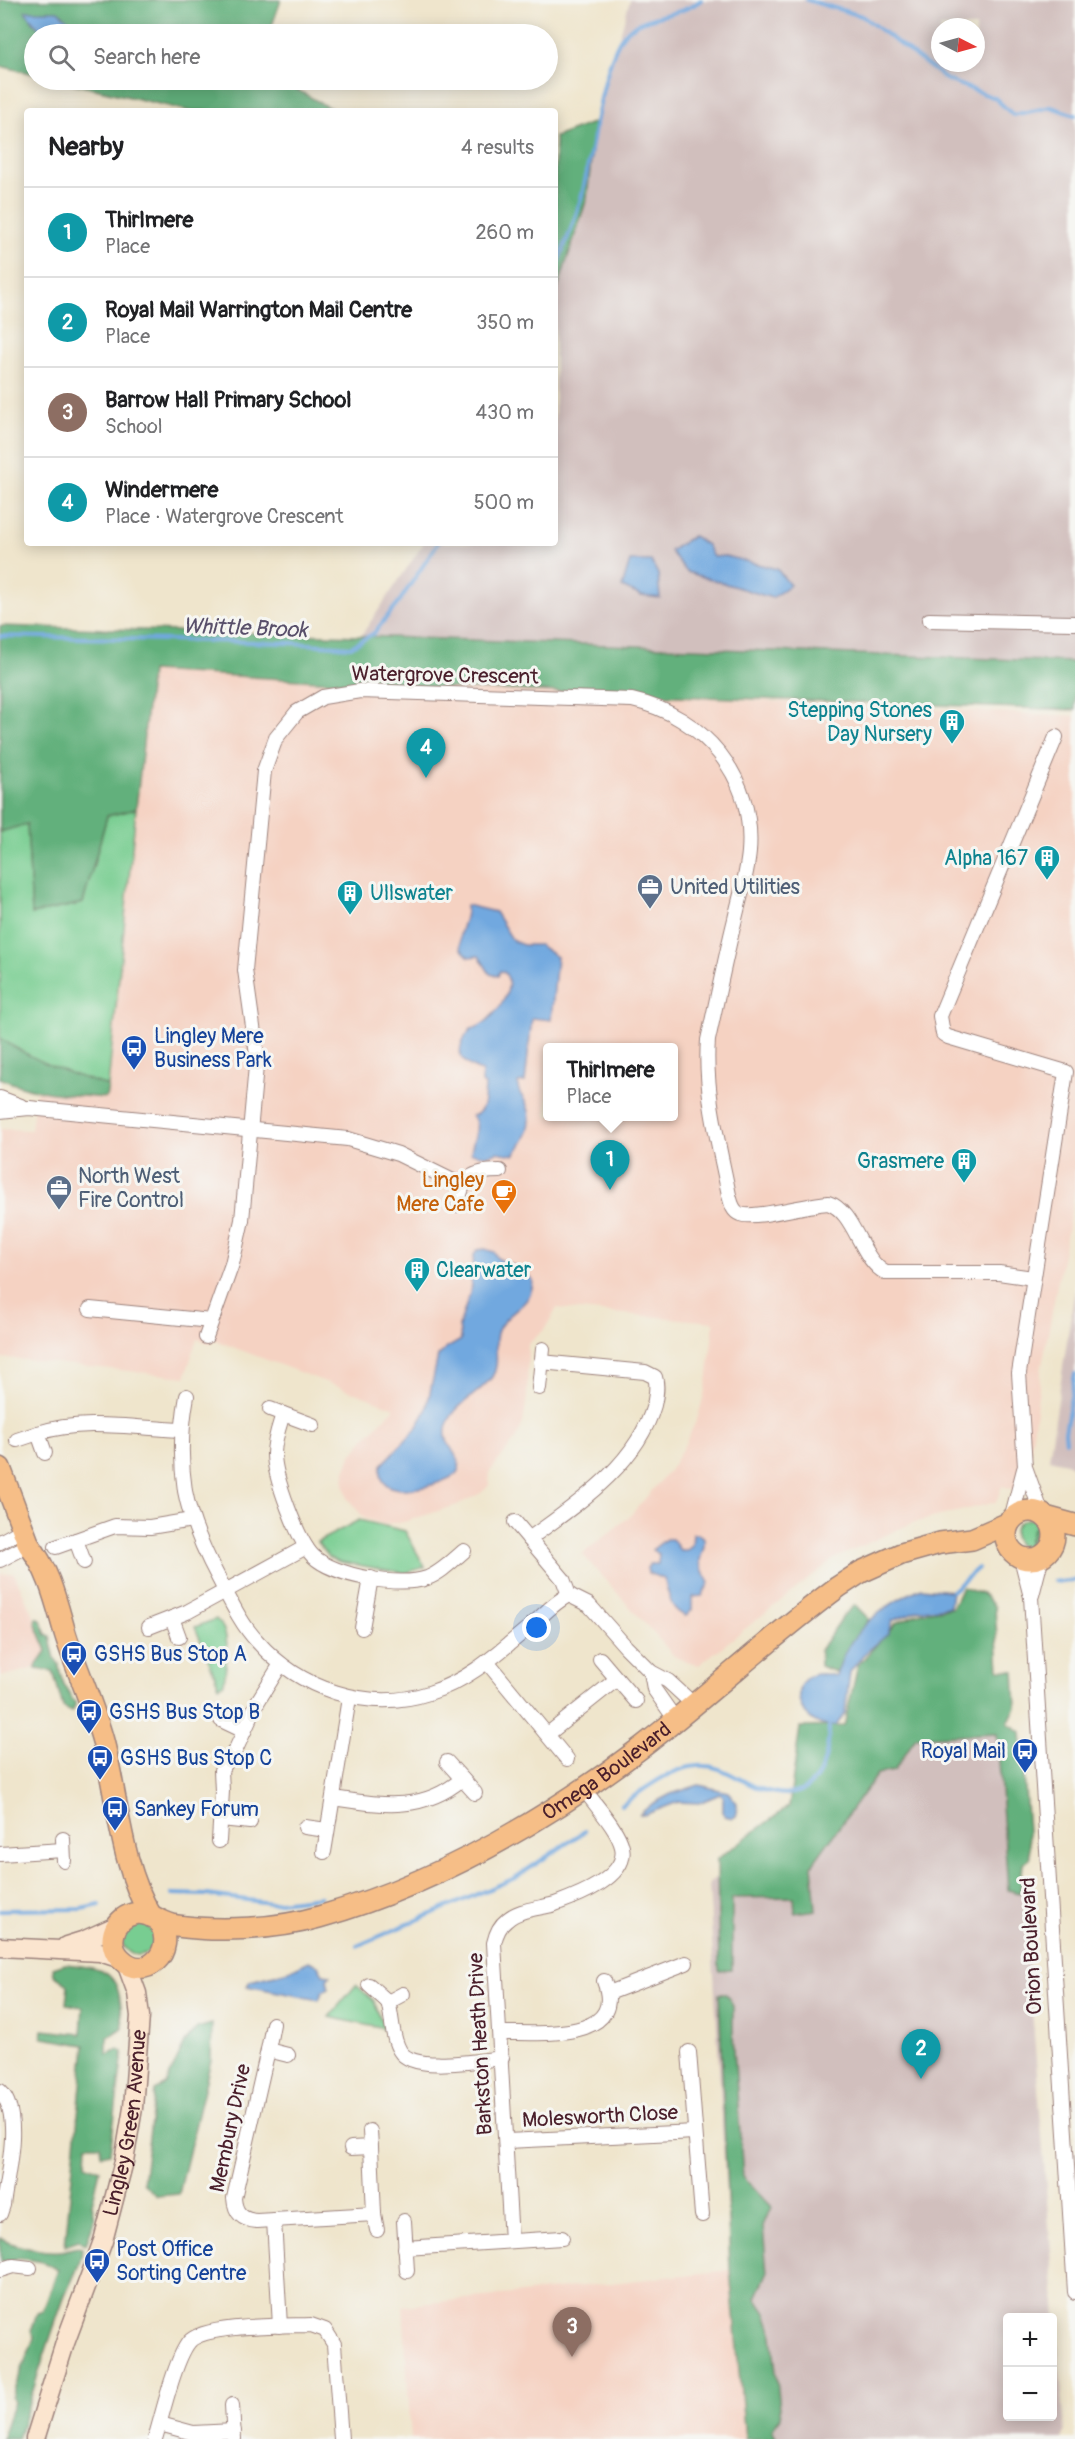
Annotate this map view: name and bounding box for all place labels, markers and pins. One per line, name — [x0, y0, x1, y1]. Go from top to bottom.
place label: Stepping Stones Day Nursery — [787, 697, 933, 748]
building icon: Stepping Stones Day Nursery — [937, 707, 967, 745]
pin: 4 — [406, 728, 446, 778]
building icon: Alpha 167 — [1032, 843, 1062, 881]
place label: Alpha 167 — [944, 845, 1028, 872]
office icon: United Utilities — [635, 872, 665, 910]
place label: United Utilities — [670, 874, 801, 901]
building icon: Ullswater — [335, 878, 365, 916]
place label: Ullswater — [370, 880, 453, 907]
place label: Lingley Mere Business Park — [154, 1023, 272, 1074]
bus stop icon: Lingley Mere Business Park — [119, 1033, 149, 1071]
pin: 1 — [590, 1140, 630, 1190]
building icon: Grasmere — [949, 1146, 979, 1184]
place label: Grasmere — [857, 1148, 945, 1175]
place label: North West Fire Control — [78, 1163, 184, 1214]
place label: Lingley Mere Cafe — [396, 1167, 485, 1218]
office icon: North West Fire Control — [44, 1173, 74, 1211]
cafe icon: Lingley Mere Cafe — [489, 1177, 519, 1215]
building icon: Clearwater — [402, 1255, 432, 1293]
place label: Clearwater — [436, 1257, 532, 1284]
bus stop icon: GSHS Bus Stop A — [59, 1639, 89, 1677]
place label: GSHS Bus Stop A — [94, 1641, 247, 1668]
bus stop icon: GSHS Bus Stop B — [74, 1697, 104, 1735]
place label: GSHS Bus Stop B — [109, 1699, 260, 1726]
bus stop icon: Royal Mail — [1010, 1736, 1040, 1774]
place label: Royal Mail — [921, 1738, 1006, 1765]
bus stop icon: GSHS Bus Stop C — [85, 1743, 115, 1781]
place label: GSHS Bus Stop C — [120, 1745, 272, 1772]
bus stop icon: Sankey Forum — [100, 1794, 130, 1832]
place label: Sankey Forum — [134, 1796, 259, 1823]
pin: 2 — [902, 2030, 940, 2079]
place label: Post Office Sorting Centre — [116, 2236, 247, 2287]
bus stop icon: Post Office Sorting Centre — [82, 2246, 112, 2284]
pin: 3 — [552, 2308, 592, 2357]

